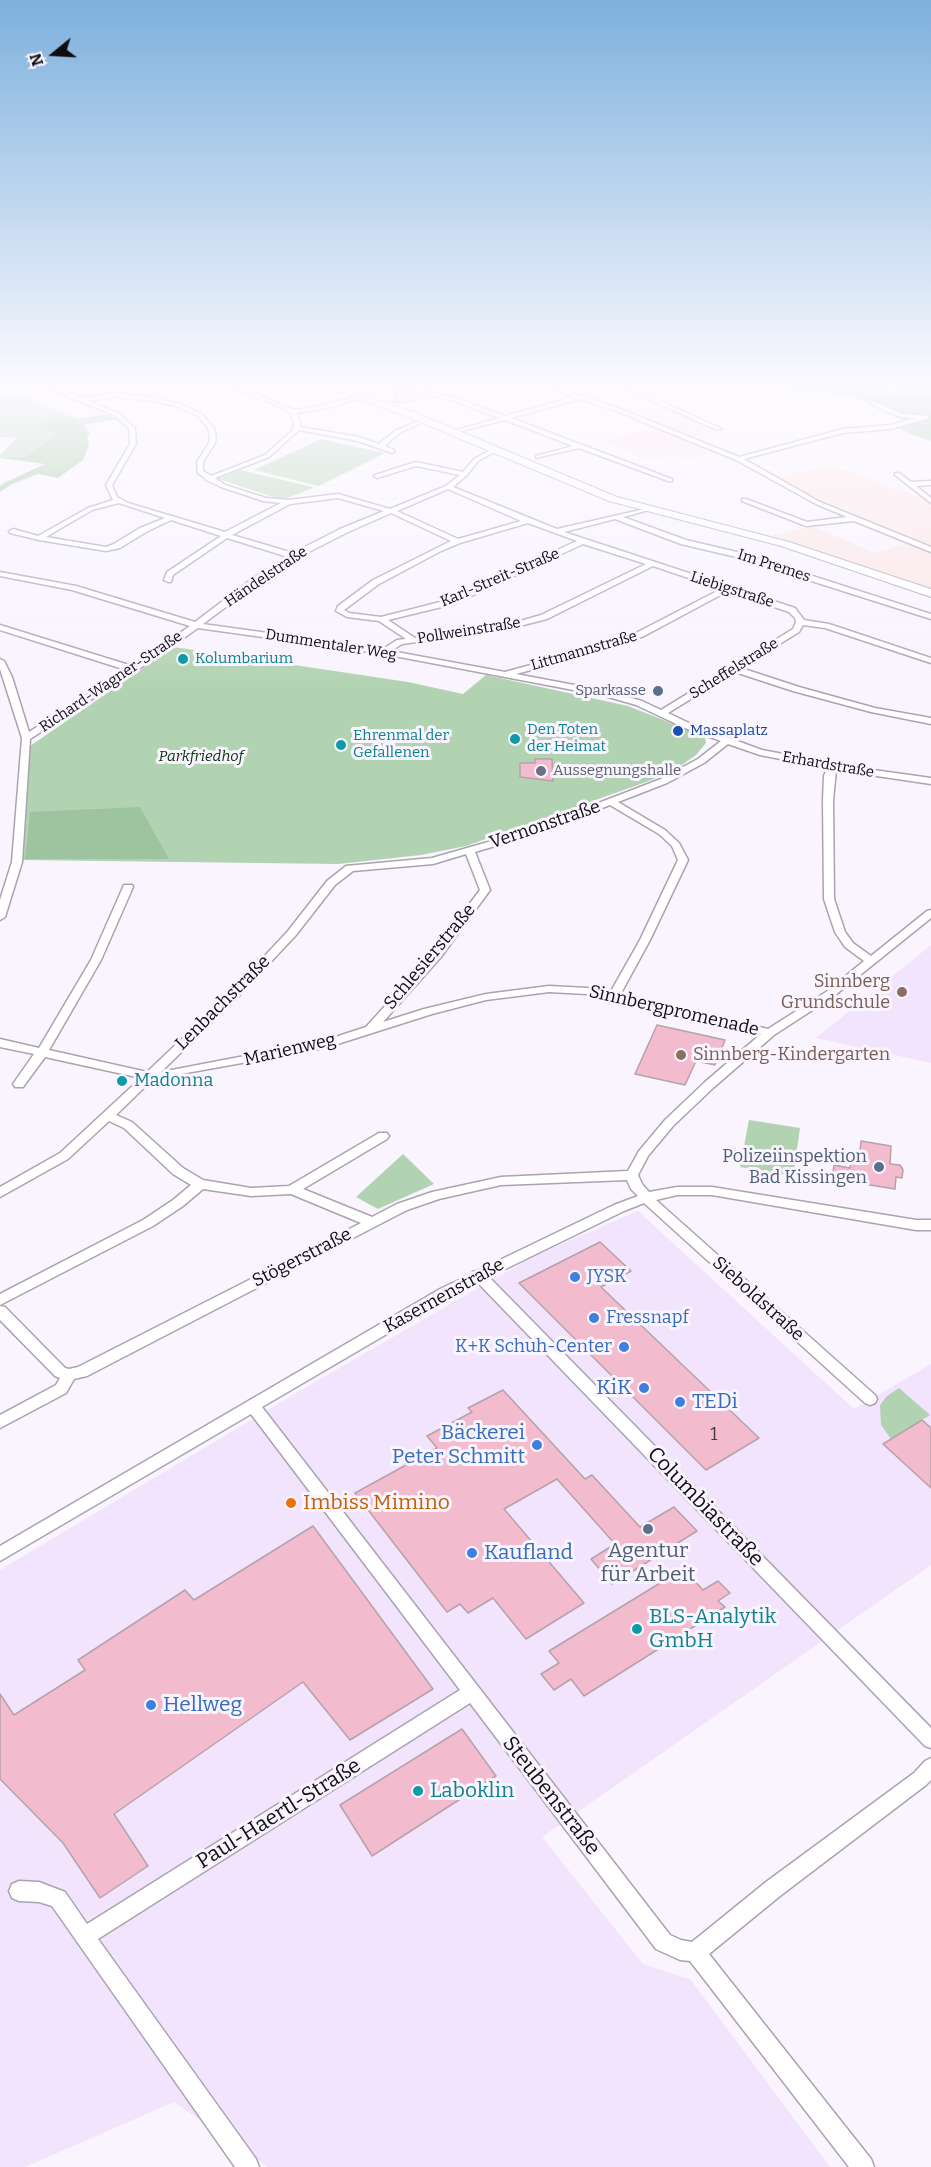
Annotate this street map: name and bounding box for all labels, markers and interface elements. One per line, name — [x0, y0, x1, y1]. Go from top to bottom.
north arrow — [24, 24, 84, 84]
text: N — [25, 51, 47, 69]
street label: Händelstraße — [221, 543, 311, 611]
street label: Karl-Streit-Straße — [438, 545, 562, 611]
street label: Im Premes — [735, 546, 813, 586]
street label: Liebigstraße — [688, 568, 776, 612]
street label: Pollweinstraße — [416, 614, 522, 648]
street label: Dummentaler Weg — [264, 626, 398, 664]
street label: Richard-Wagner-Straße — [36, 627, 186, 737]
street label: Littmannstraße — [529, 627, 639, 675]
street label: Scheffelstraße — [686, 635, 782, 703]
place label: Kolumbarium — [195, 650, 293, 668]
marker: Kolumbarium — [176, 652, 190, 666]
place label: Sparkasse — [575, 682, 646, 700]
marker: Sparkasse — [651, 684, 665, 698]
place label: Den Toten der Heimat — [527, 721, 606, 756]
place label: Massaplatz — [690, 722, 768, 740]
marker: Massaplatz — [671, 724, 685, 738]
place label: Ehrenmal der Gefallenen — [353, 727, 449, 762]
marker: Den Toten der Heimat — [508, 732, 522, 746]
marker: Ehrenmal der Gefallenen — [334, 738, 348, 752]
park label: Parkfriedhof — [159, 748, 243, 766]
street label: Erhardstraße — [781, 748, 875, 782]
place label: Aussegnungshalle — [553, 762, 681, 780]
marker: Aussegnungshalle — [534, 764, 548, 778]
street label: Vernonstraße — [487, 796, 603, 854]
street label: Schlesierstraße — [380, 900, 480, 1014]
street label: Lenbachstraße — [171, 951, 275, 1055]
place label: Sinnberg Grundschule — [781, 971, 890, 1014]
street label: Sinnbergpromenade — [587, 981, 761, 1041]
marker: Sinnberg Grundschule — [895, 985, 909, 999]
street label: Marienweg — [242, 1029, 338, 1071]
place label: Sinnberg-Kindergarten — [693, 1044, 890, 1066]
marker: Sinnberg-Kindergarten — [674, 1048, 688, 1062]
place label: Madonna — [134, 1070, 213, 1092]
marker: Madonna — [115, 1074, 129, 1088]
place label: Polizeiinspektion Bad Kissingen — [722, 1146, 867, 1188]
marker: Polizeiinspektion Bad Kissingen — [872, 1160, 886, 1174]
street label: Stögerstraße — [249, 1224, 355, 1292]
street label: Sieboldstraße — [708, 1252, 808, 1346]
street label: Kasernenstraße — [380, 1254, 508, 1338]
place label: JYSK — [587, 1266, 627, 1288]
marker: JYSK — [568, 1270, 582, 1284]
place label: Fressnapf — [606, 1307, 689, 1329]
marker: Fressnapf — [587, 1311, 601, 1325]
place label: K+K Schuh-Center — [455, 1336, 612, 1358]
marker: K+K Schuh-Center — [617, 1340, 631, 1354]
place label: KiK — [596, 1375, 632, 1401]
marker: KiK — [637, 1381, 651, 1395]
place label: TEDi — [692, 1389, 738, 1415]
marker: TEDi — [673, 1395, 687, 1409]
place label: Bäckerei Peter Schmitt — [392, 1420, 525, 1470]
house number: 1 — [710, 1424, 718, 1446]
marker: Bäckerei Peter Schmitt — [530, 1438, 544, 1452]
street label: Columbiastraße — [642, 1442, 768, 1572]
place label: Imbiss Mimino — [303, 1490, 450, 1516]
marker: Imbiss Mimino — [284, 1496, 298, 1510]
marker: Agentur für Arbeit — [641, 1522, 655, 1536]
place label: Agentur für Arbeit — [601, 1538, 695, 1588]
place label: Kaufland — [484, 1540, 573, 1566]
marker: Kaufland — [465, 1546, 479, 1560]
place label: BLS-Analytik GmbH — [649, 1604, 776, 1654]
marker: BLS-Analytik GmbH — [630, 1622, 644, 1636]
place label: Hellweg — [163, 1692, 242, 1718]
marker: Hellweg — [144, 1698, 158, 1712]
street label: Steubenstraße — [497, 1732, 605, 1860]
street label: Paul-Haertl-Straße — [192, 1753, 366, 1875]
place label: Laboklin — [430, 1778, 514, 1804]
marker: Laboklin — [411, 1784, 425, 1798]

